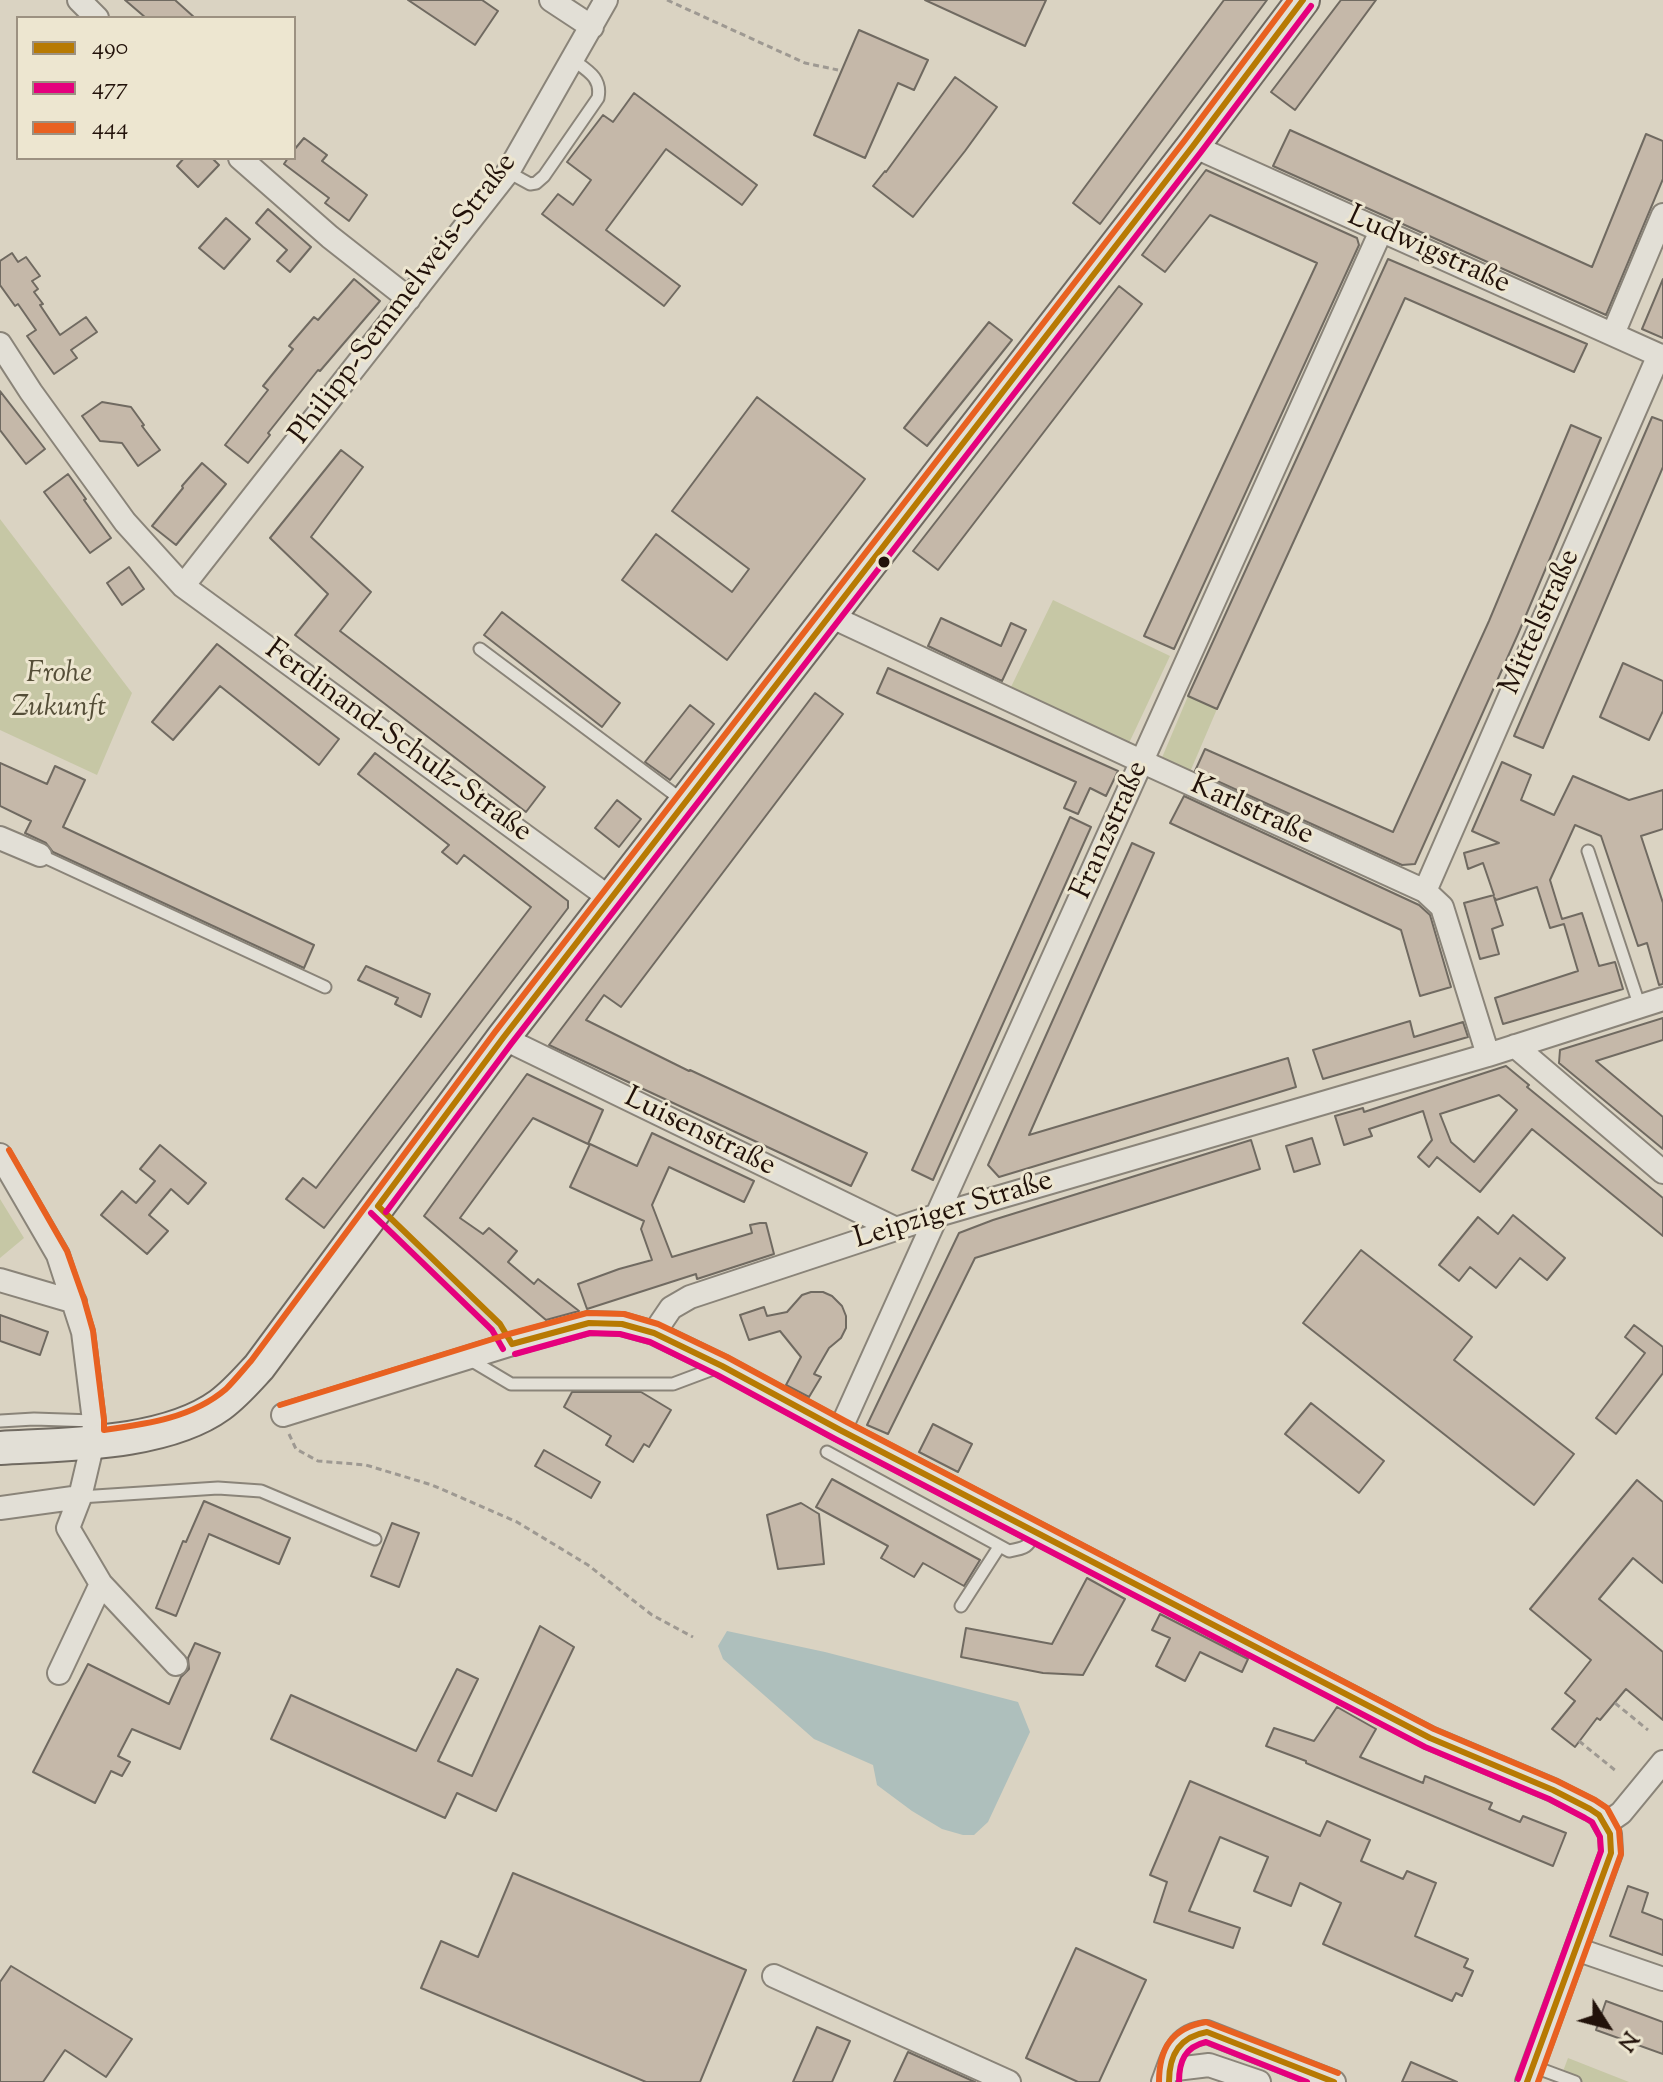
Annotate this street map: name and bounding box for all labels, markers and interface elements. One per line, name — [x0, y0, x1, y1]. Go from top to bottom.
legend — [16, 16, 296, 160]
text: 490 — [92, 31, 128, 65]
text: 477 — [92, 71, 128, 105]
text: 444 — [92, 111, 128, 145]
street label: Philipp-Semmelweis-Straße — [284, 147, 526, 453]
street label: Ludwigstraße — [1341, 200, 1515, 304]
street label: Mittelstraße — [1494, 545, 1590, 701]
unlabelled marker — [876, 554, 892, 570]
street label: Ferdinand-Schulz-Straße — [256, 634, 538, 852]
park label: Frohe Zukunft — [12, 658, 106, 728]
street label: Franzstraße — [1066, 756, 1158, 906]
street label: Karlstraße — [1184, 769, 1318, 855]
street label: Luisenstraße — [617, 1082, 781, 1186]
street label: Leipziger Straße — [850, 1165, 1058, 1259]
north arrow — [1567, 1986, 1647, 2066]
text: N — [1608, 2024, 1645, 2057]

